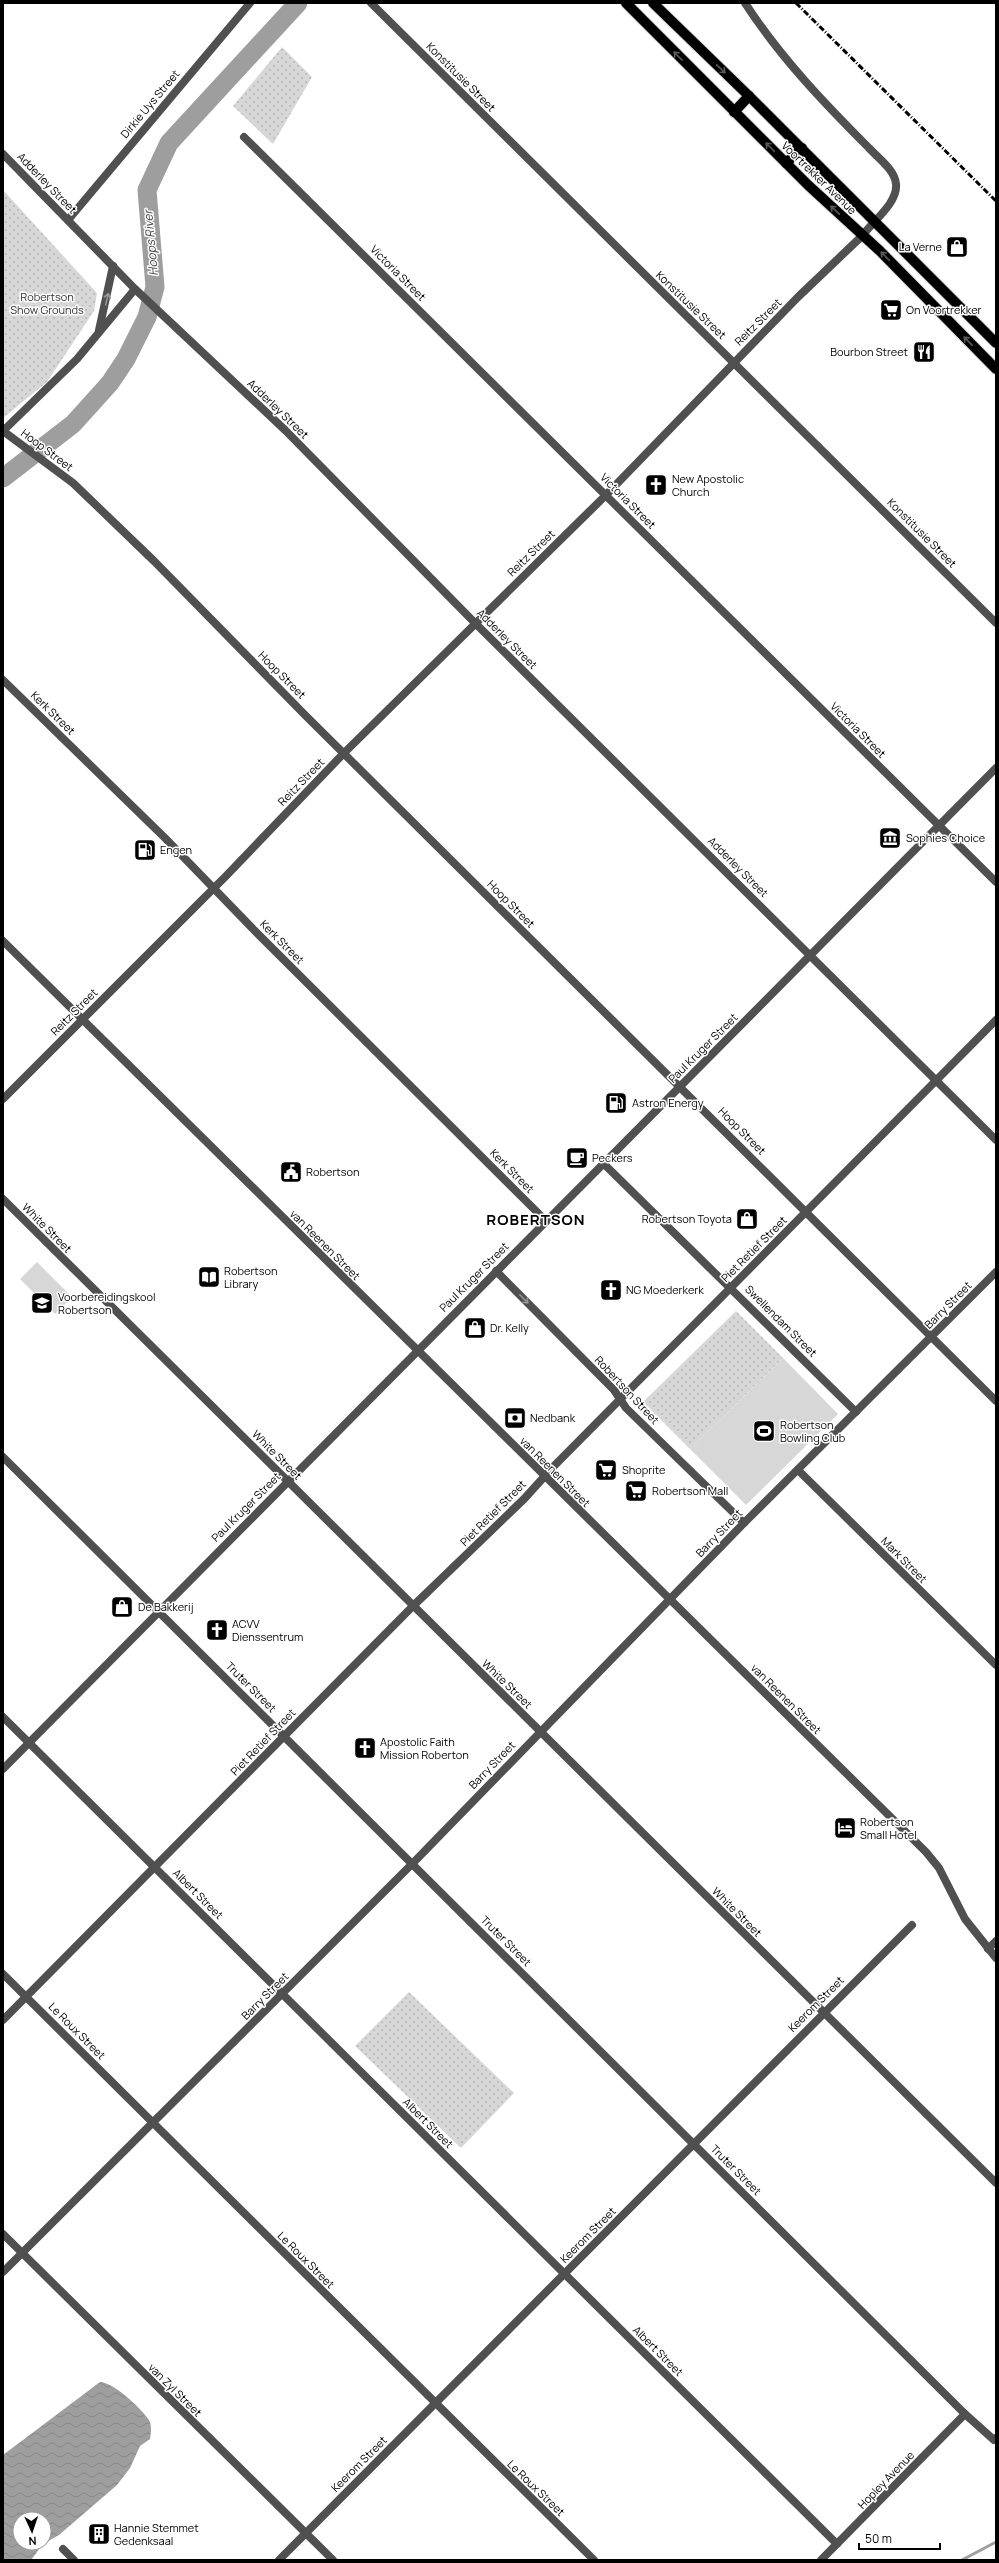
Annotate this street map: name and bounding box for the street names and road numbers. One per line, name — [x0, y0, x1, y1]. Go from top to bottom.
street label: Konstitusie Street — [423, 39, 499, 115]
street label: Dirkie Uys Street — [117, 67, 182, 141]
street label: Voortrekker Avenue — [779, 138, 860, 218]
street label: Adderley Street — [14, 149, 80, 216]
street label: Victoria Street — [367, 242, 429, 304]
street label: Konstitusie Street — [653, 267, 730, 342]
street label: Reitz Street — [731, 295, 784, 348]
street label: Adderley Street — [245, 376, 312, 442]
street label: Hoop Street — [18, 425, 76, 474]
street label: Victoria Street — [597, 470, 659, 532]
street label: Konstitusie Street — [884, 495, 960, 571]
street label: Reitz Street — [504, 526, 558, 579]
street label: Adderley Street — [474, 605, 541, 672]
street label: Hoop Street — [255, 648, 309, 702]
street label: Kerk Street — [28, 688, 79, 738]
street label: Victoria Street — [827, 699, 889, 761]
street label: Reitz Street — [274, 755, 327, 809]
street label: Adderley Street — [705, 833, 772, 900]
street label: Hoop Street — [484, 877, 538, 931]
street label: Kerk Street — [257, 916, 308, 967]
street label: Reitz Street — [47, 985, 100, 1038]
street label: Paul Kruger Street — [665, 1010, 741, 1086]
street label: Hoop Street — [715, 1104, 769, 1158]
street label: Kerk Street — [487, 1145, 538, 1196]
street label: White Street — [19, 1200, 75, 1256]
street label: van Reenen Street — [287, 1206, 364, 1283]
street label: Piet Retief Street — [717, 1212, 790, 1285]
street label: Paul Kruger Street — [436, 1239, 512, 1315]
street label: Barry Street — [921, 1278, 975, 1332]
street label: Swellendam Street — [742, 1281, 821, 1360]
street label: Robertson Street — [592, 1352, 663, 1427]
street label: White Street — [249, 1427, 305, 1483]
street label: van Reenen Street — [517, 1433, 594, 1510]
street label: Paul Kruger Street — [208, 1469, 284, 1545]
street label: Piet Retief Street — [456, 1476, 529, 1549]
street label: Barry Street — [692, 1505, 745, 1560]
street label: Mark Street — [878, 1533, 931, 1586]
street label: White Street — [479, 1656, 536, 1711]
street label: Truter Street — [223, 1658, 280, 1715]
street label: van Reenen Street — [748, 1660, 825, 1737]
street label: Piet Retief Street — [227, 1705, 298, 1778]
street label: Barry Street — [465, 1737, 518, 1792]
street label: Albert Street — [170, 1865, 227, 1922]
street label: White Street — [709, 1884, 765, 1940]
street label: Truter Street — [478, 1912, 535, 1969]
street label: Barry Street — [238, 1969, 292, 2023]
street label: Keerom Street — [784, 1972, 847, 2035]
street label: Le Roux Street — [46, 1999, 109, 2062]
street label: Albert Street — [400, 2094, 457, 2151]
street label: Truter Street — [708, 2141, 765, 2198]
street label: Keerom Street — [556, 2203, 619, 2266]
street label: Le Roux Street — [275, 2228, 338, 2291]
street label: Albert Street — [630, 2322, 687, 2379]
street label: van Zyl Street — [145, 2360, 205, 2420]
street label: Keerom Street — [327, 2432, 390, 2495]
street label: Hopley Avenue — [854, 2447, 918, 2512]
street label: Le Roux Street — [504, 2456, 568, 2519]

